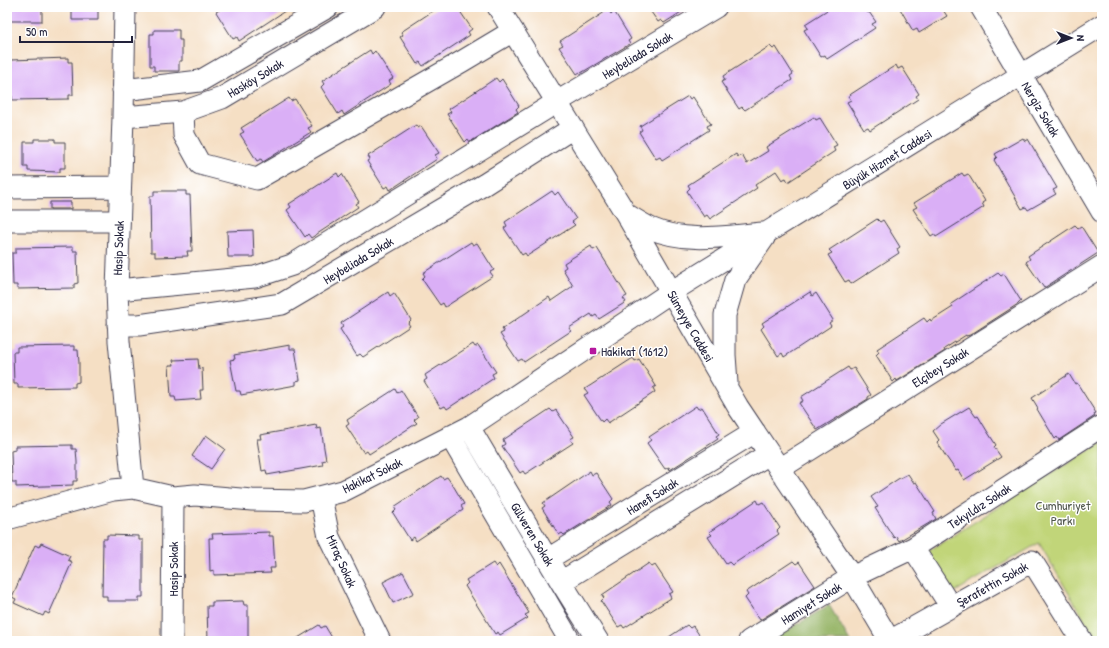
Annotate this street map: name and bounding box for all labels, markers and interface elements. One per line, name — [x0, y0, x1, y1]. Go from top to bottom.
scale bar — [20, 18, 132, 44]
north arrow — [1051, 18, 1091, 58]
text: 50 m — [26, 23, 47, 40]
street label: Heybeliada Sokak — [598, 27, 676, 83]
text: N — [1074, 35, 1088, 41]
street label: Hasköy Sokak — [224, 54, 287, 102]
street label: Nergiz Sokak — [1017, 78, 1065, 140]
street label: Büyük Hizmet Caddesi — [839, 124, 935, 194]
street label: Hasip Sokak — [108, 220, 128, 276]
street label: Heybeliada Sokak — [319, 232, 397, 288]
street label: Sümeyye Caddesi — [663, 287, 719, 365]
place label: Hakikat (1612) — [601, 342, 668, 360]
street label: Elçibey Sokak — [908, 342, 972, 391]
marker: Hakikat (1612) — [588, 346, 598, 356]
street label: Hakikat Sokak — [339, 453, 405, 497]
street label: Hanefi Sokak — [623, 473, 682, 519]
street label: Tekyıldız Sokak — [944, 478, 1015, 533]
park label: Cumhuriyet Parkı — [1036, 496, 1091, 529]
street label: Gülveren Sokak — [507, 499, 559, 570]
street label: Miraç Sokak — [322, 532, 362, 591]
street label: Hasip Sokak — [164, 541, 182, 596]
street label: Şerafettin Sokak — [953, 557, 1031, 611]
street label: Hamiyet Sokak — [777, 577, 845, 629]

